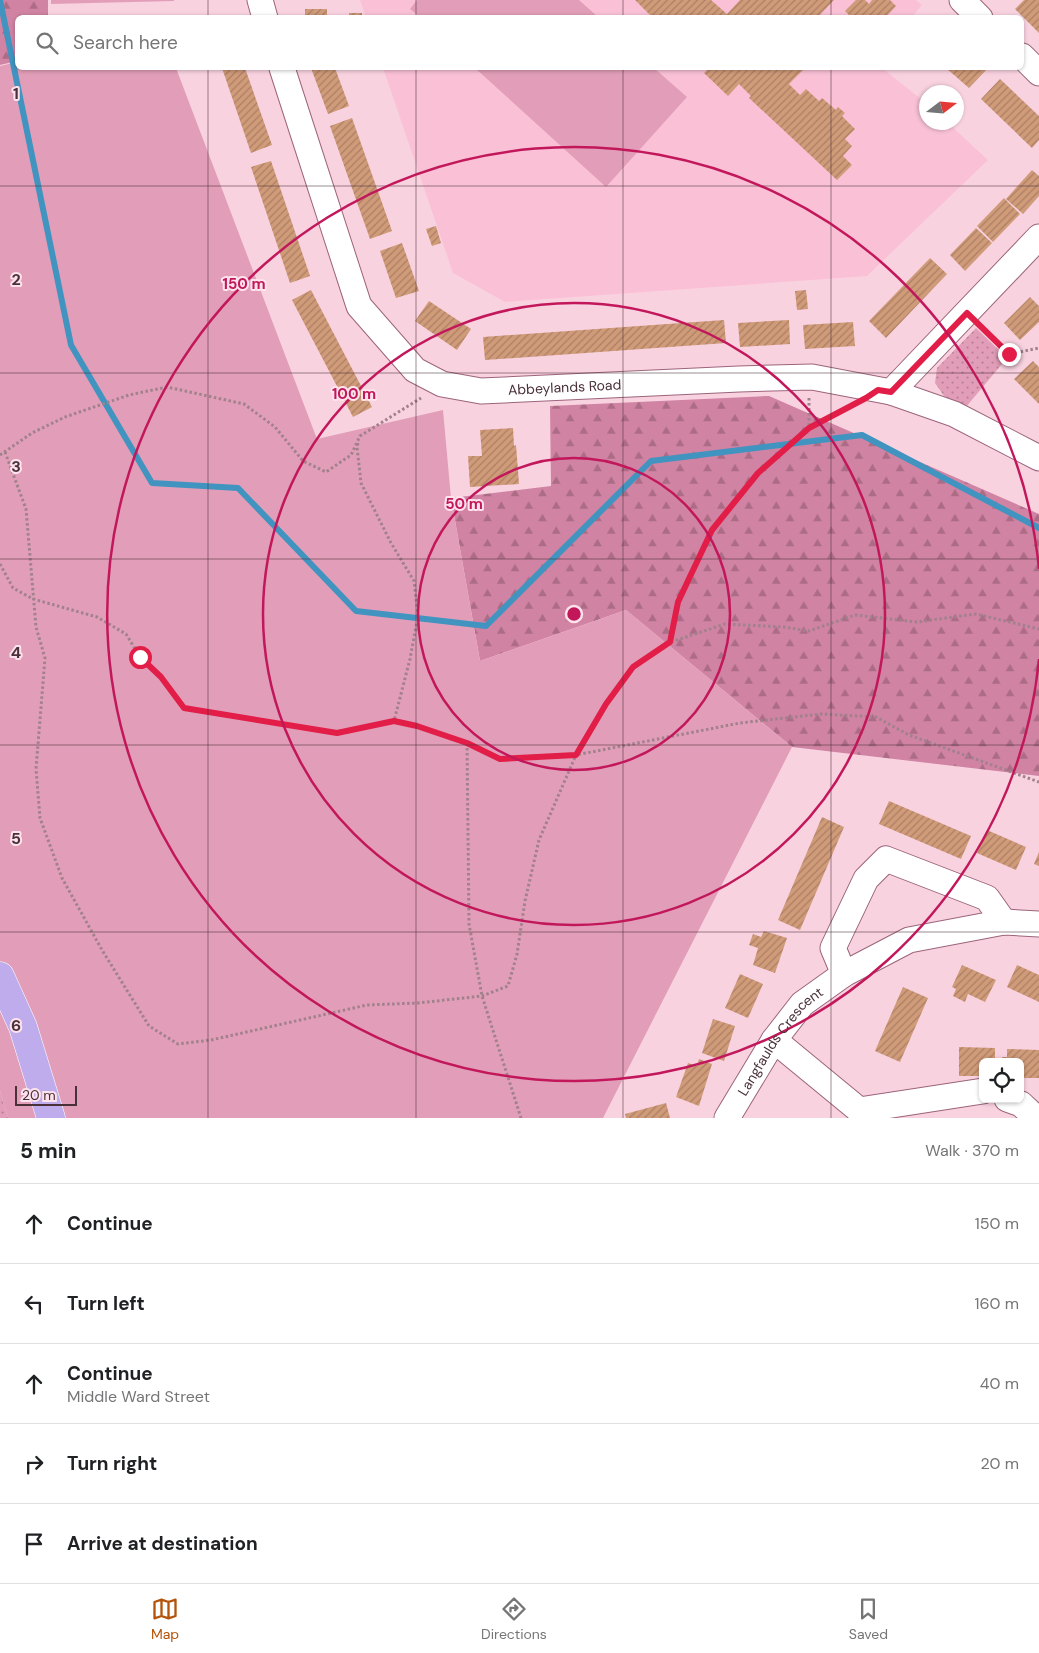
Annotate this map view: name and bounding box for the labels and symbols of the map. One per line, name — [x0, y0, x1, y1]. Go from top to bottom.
text: 1 — [13, 83, 19, 104]
north arrow — [919, 85, 964, 130]
text: 2 — [11, 269, 21, 290]
text: 150 m — [223, 274, 266, 294]
route end — [998, 343, 1021, 366]
street label: Abbeylands Road — [508, 375, 622, 399]
text: 100 m — [332, 384, 376, 404]
text: 3 — [11, 456, 21, 477]
text: 50 m — [445, 494, 483, 514]
centre of rings — [565, 605, 583, 623]
text: 4 — [11, 642, 21, 663]
route start — [129, 646, 152, 669]
text: 5 — [11, 828, 21, 849]
street label: Langfaulds Crescent — [733, 983, 827, 1099]
text: 6 — [11, 1015, 21, 1036]
scale bar — [15, 1083, 78, 1106]

